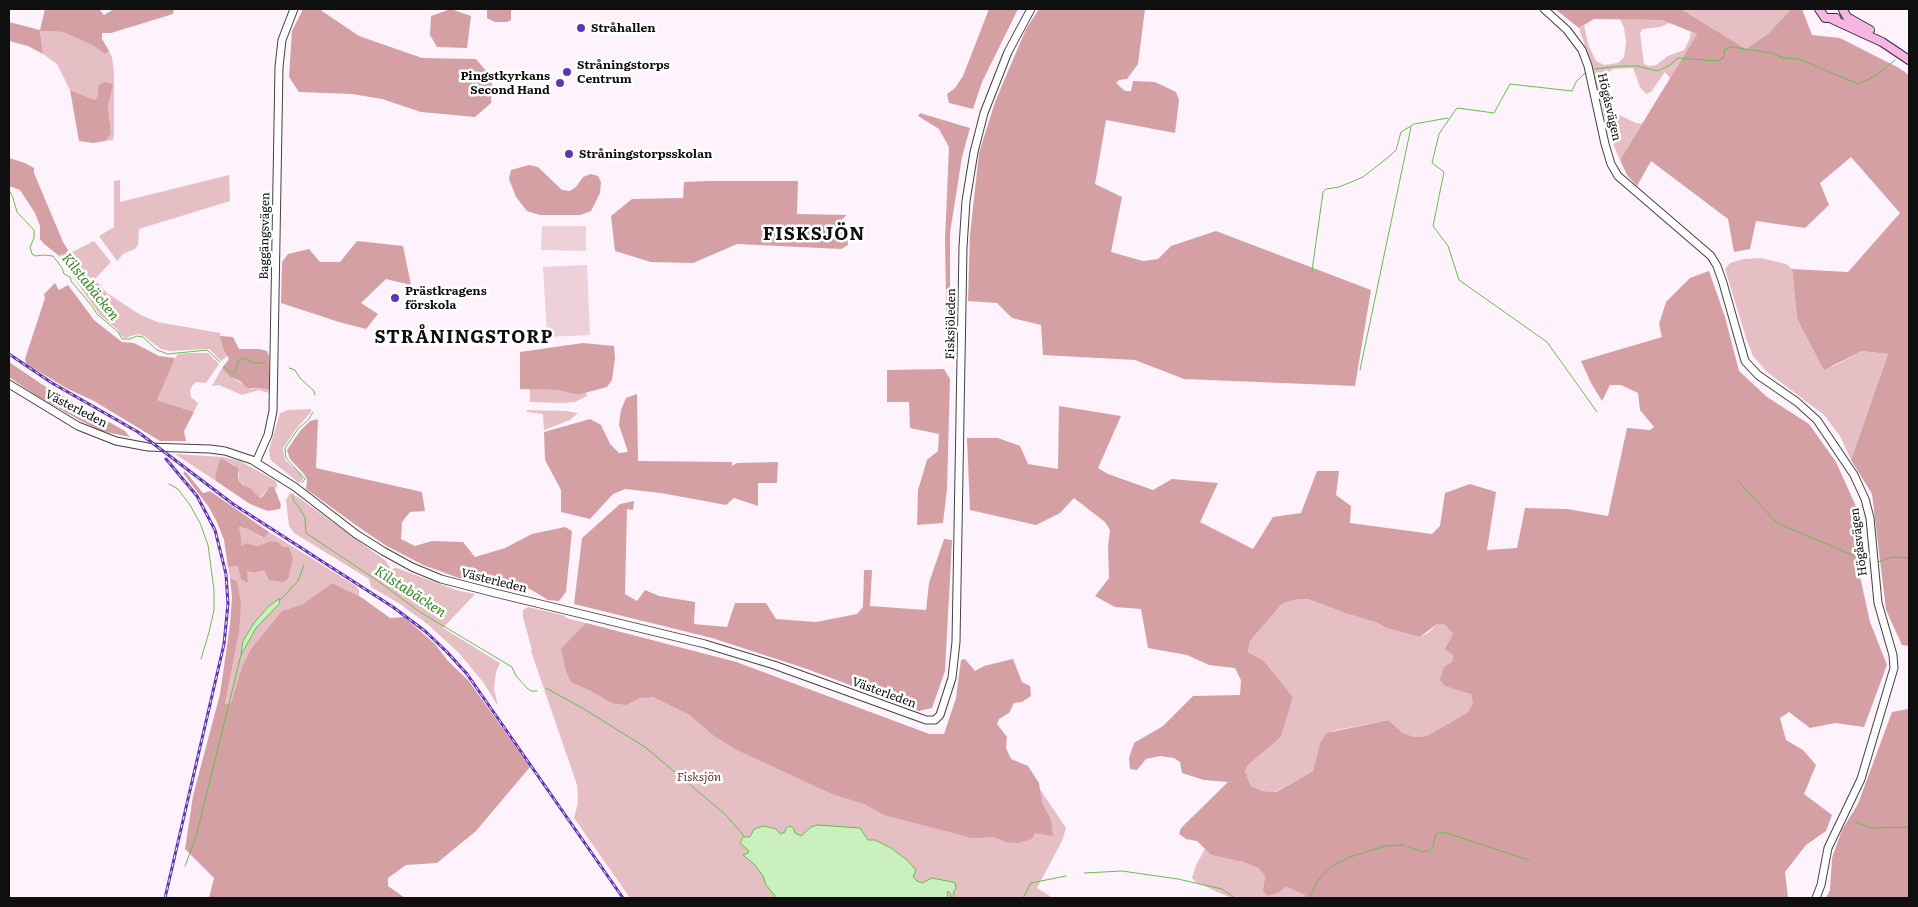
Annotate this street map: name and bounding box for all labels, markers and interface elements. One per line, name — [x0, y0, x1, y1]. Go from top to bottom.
place label: Stråhallen — [591, 21, 656, 35]
marker: Stråhallen — [575, 22, 587, 34]
place label: Stråningstorps Centrum — [577, 58, 670, 86]
marker: Stråningstorps Centrum — [561, 66, 573, 78]
place label: Pingstkyrkans Second Hand — [460, 69, 550, 97]
street label: Högåsvägen — [1594, 72, 1624, 142]
marker: Pingstkyrkans Second Hand — [554, 77, 566, 89]
place label: Stråningstorpsskolan — [579, 147, 712, 161]
marker: Stråningstorpsskolan — [563, 148, 575, 160]
street label: Baggängsvägen — [257, 192, 273, 280]
district label: FISKSJÖN — [762, 224, 866, 246]
water label: Kilstabäcken — [58, 250, 122, 324]
place label: Prästkragens förskola — [405, 284, 487, 312]
street label: Fisksjöleden — [943, 288, 959, 360]
marker: Prästkragens förskola — [389, 292, 401, 304]
district label: STRÅNINGSTORP — [373, 327, 555, 349]
street label: Västerleden — [43, 387, 109, 431]
street label: Högåsvägen — [1848, 507, 1870, 577]
water label: Kilstabäcken — [371, 563, 449, 621]
street label: Västerleden — [459, 566, 529, 596]
street label: Västerleden — [850, 675, 918, 711]
park label: Fisksjön — [677, 770, 721, 784]

